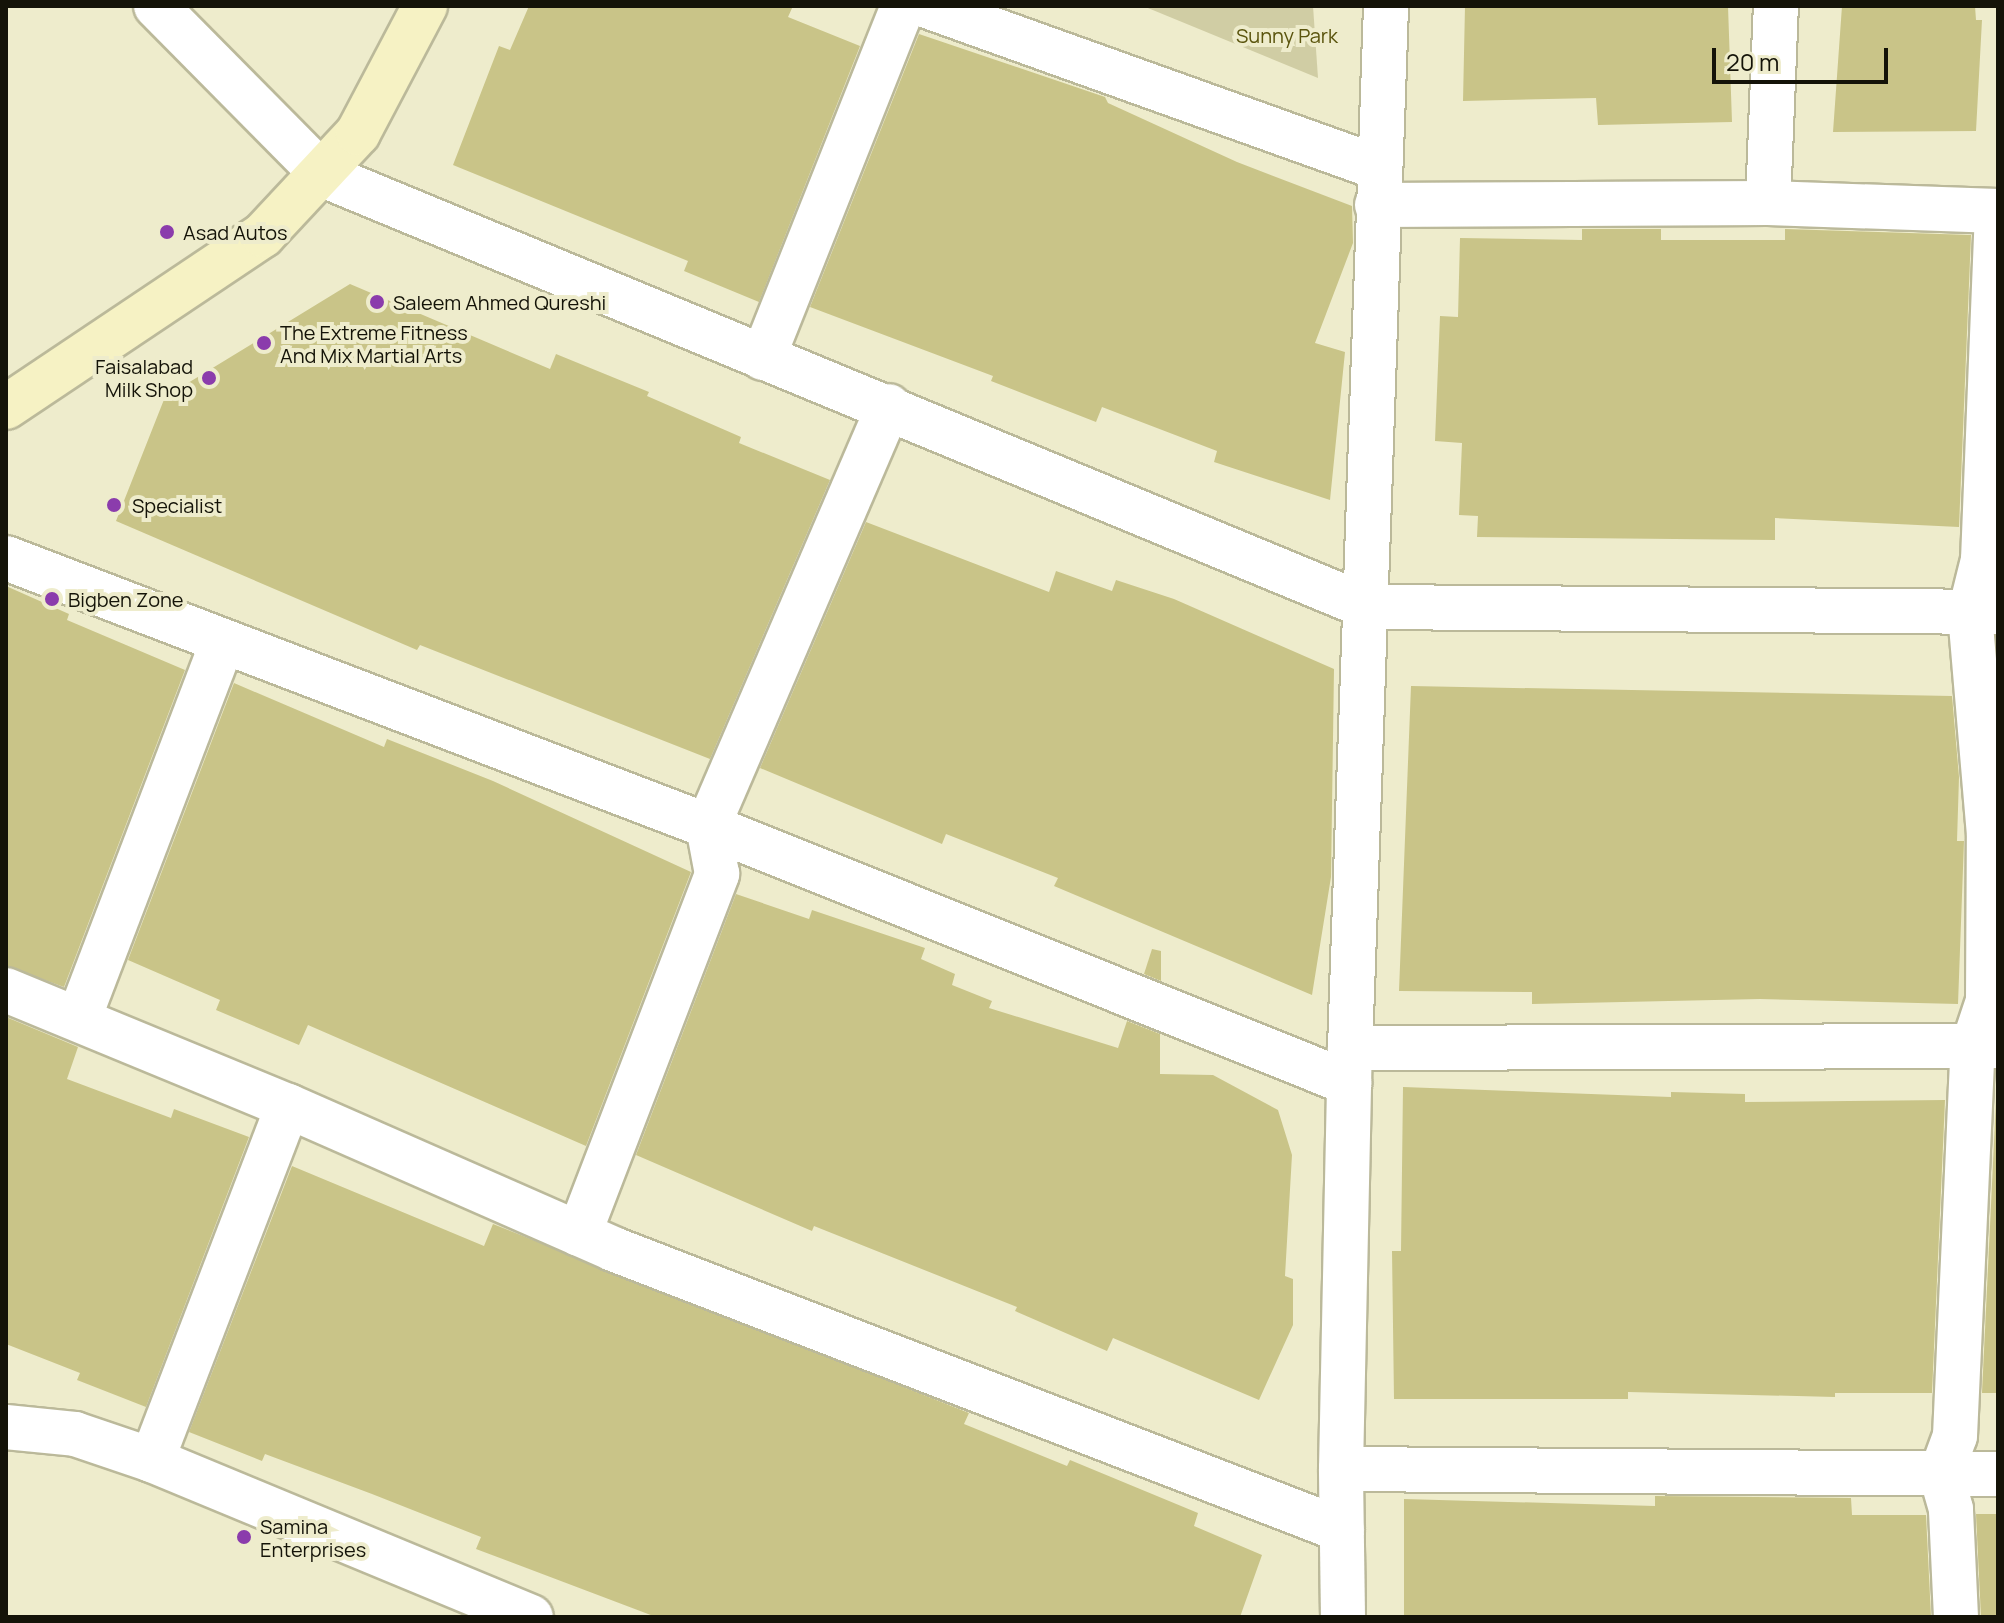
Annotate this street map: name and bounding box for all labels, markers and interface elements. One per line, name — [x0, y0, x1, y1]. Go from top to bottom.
park label: Sunny Park — [1236, 23, 1338, 47]
scale bar — [1716, 32, 1892, 82]
text: 20 m — [1726, 45, 1779, 78]
place label: Asad Autos — [183, 220, 288, 244]
marker: Asad Autos — [158, 223, 176, 241]
place label: Saleem Ahmed Qureshi — [393, 290, 606, 314]
marker: Saleem Ahmed Qureshi — [368, 293, 386, 311]
place label: The Extreme Fitness And Mix Martial Arts — [280, 320, 468, 367]
marker: The Extreme Fitness And Mix Martial Arts — [255, 334, 273, 352]
place label: Faisalabad Milk Shop — [95, 354, 193, 401]
marker: Faisalabad Milk Shop — [200, 369, 218, 387]
place label: Specialist — [132, 493, 222, 517]
marker: Specialist — [103, 494, 125, 516]
place label: Bigben Zone — [68, 587, 183, 611]
marker: Bigben Zone — [43, 590, 61, 608]
place label: Samina Enterprises — [260, 1514, 366, 1561]
marker: Samina Enterprises — [235, 1528, 253, 1546]

